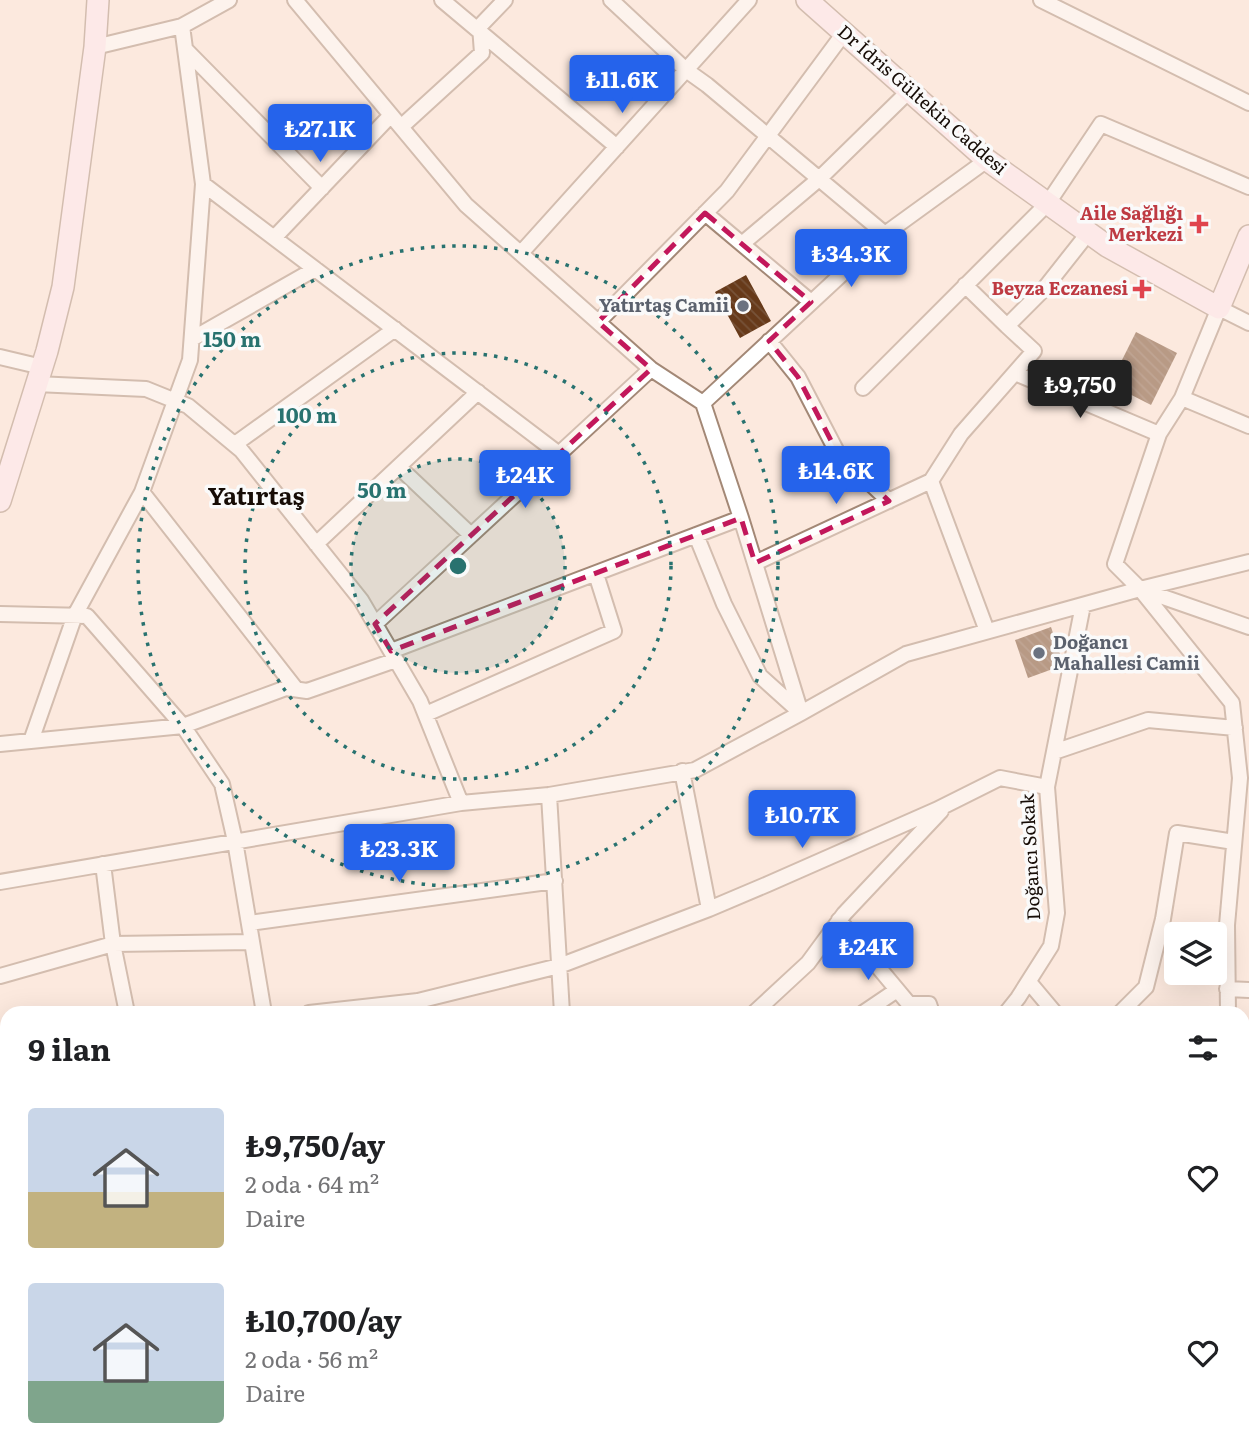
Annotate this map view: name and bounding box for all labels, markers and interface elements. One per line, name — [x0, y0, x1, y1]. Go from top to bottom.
street label: Dr İdris Gültekin Caddesi — [832, 18, 1014, 180]
pin: ₺11.6K — [565, 55, 679, 115]
text: ₺11.6K — [586, 61, 658, 95]
pin: ₺27.1K — [263, 104, 377, 164]
text: ₺27.1K — [284, 110, 356, 144]
place label: Aile Sağlığı Merkezi — [1080, 199, 1183, 247]
marker: Aile Sağlığı Merkezi — [1189, 214, 1209, 234]
pin: ₺34.3K — [794, 230, 908, 289]
text: ₺34.3K — [811, 235, 891, 269]
place label: Beyza Eczanesi — [991, 274, 1128, 301]
marker: Beyza Eczanesi — [1134, 281, 1150, 297]
place label: Yatırtaş Camii — [599, 291, 729, 318]
marker: Yatırtaş Camii — [735, 298, 751, 314]
text: 150 m — [203, 322, 261, 353]
pin: ₺9,750 — [1023, 360, 1137, 420]
text: ₺9,750 — [1044, 366, 1116, 400]
text: 100 m — [277, 398, 337, 429]
pin: ₺14.6K — [779, 447, 893, 506]
pin: ₺24K — [484, 450, 566, 510]
text: ₺14.6K — [798, 452, 874, 486]
text: ₺24K — [495, 456, 555, 490]
text: 50 m — [357, 473, 407, 504]
district label: Yatırtaş — [208, 477, 304, 512]
centre of rings — [446, 554, 470, 578]
place label: Doğancı Mahallesi Camii — [1053, 628, 1200, 676]
marker: Doğancı Mahallesi Camii — [1031, 645, 1047, 661]
pin: ₺10.7K — [745, 790, 859, 850]
street label: Doğancı Sokak — [1013, 792, 1046, 921]
text: ₺10.7K — [765, 796, 839, 830]
pin: ₺23.3K — [342, 824, 456, 884]
text: ₺23.3K — [360, 830, 438, 864]
pin: ₺24K — [827, 922, 909, 982]
map controls — [1164, 922, 1227, 985]
button: layers — [1164, 922, 1227, 985]
text: ₺24K — [838, 928, 898, 962]
text: 9 ilan — [28, 1026, 111, 1070]
icon: filters — [1184, 1029, 1222, 1067]
text: ₺9,750/ay — [245, 1122, 385, 1166]
icon: home — [84, 1136, 168, 1220]
icon: heart — [1184, 1159, 1222, 1197]
text: 2 oda · 64 m² — [245, 1166, 379, 1200]
text: Daire — [245, 1200, 305, 1234]
text: ₺10,700/ay — [245, 1297, 402, 1341]
icon: home — [84, 1311, 168, 1395]
icon: heart — [1184, 1334, 1222, 1372]
text: 2 oda · 56 m² — [245, 1341, 378, 1375]
text: Daire — [245, 1375, 305, 1409]

